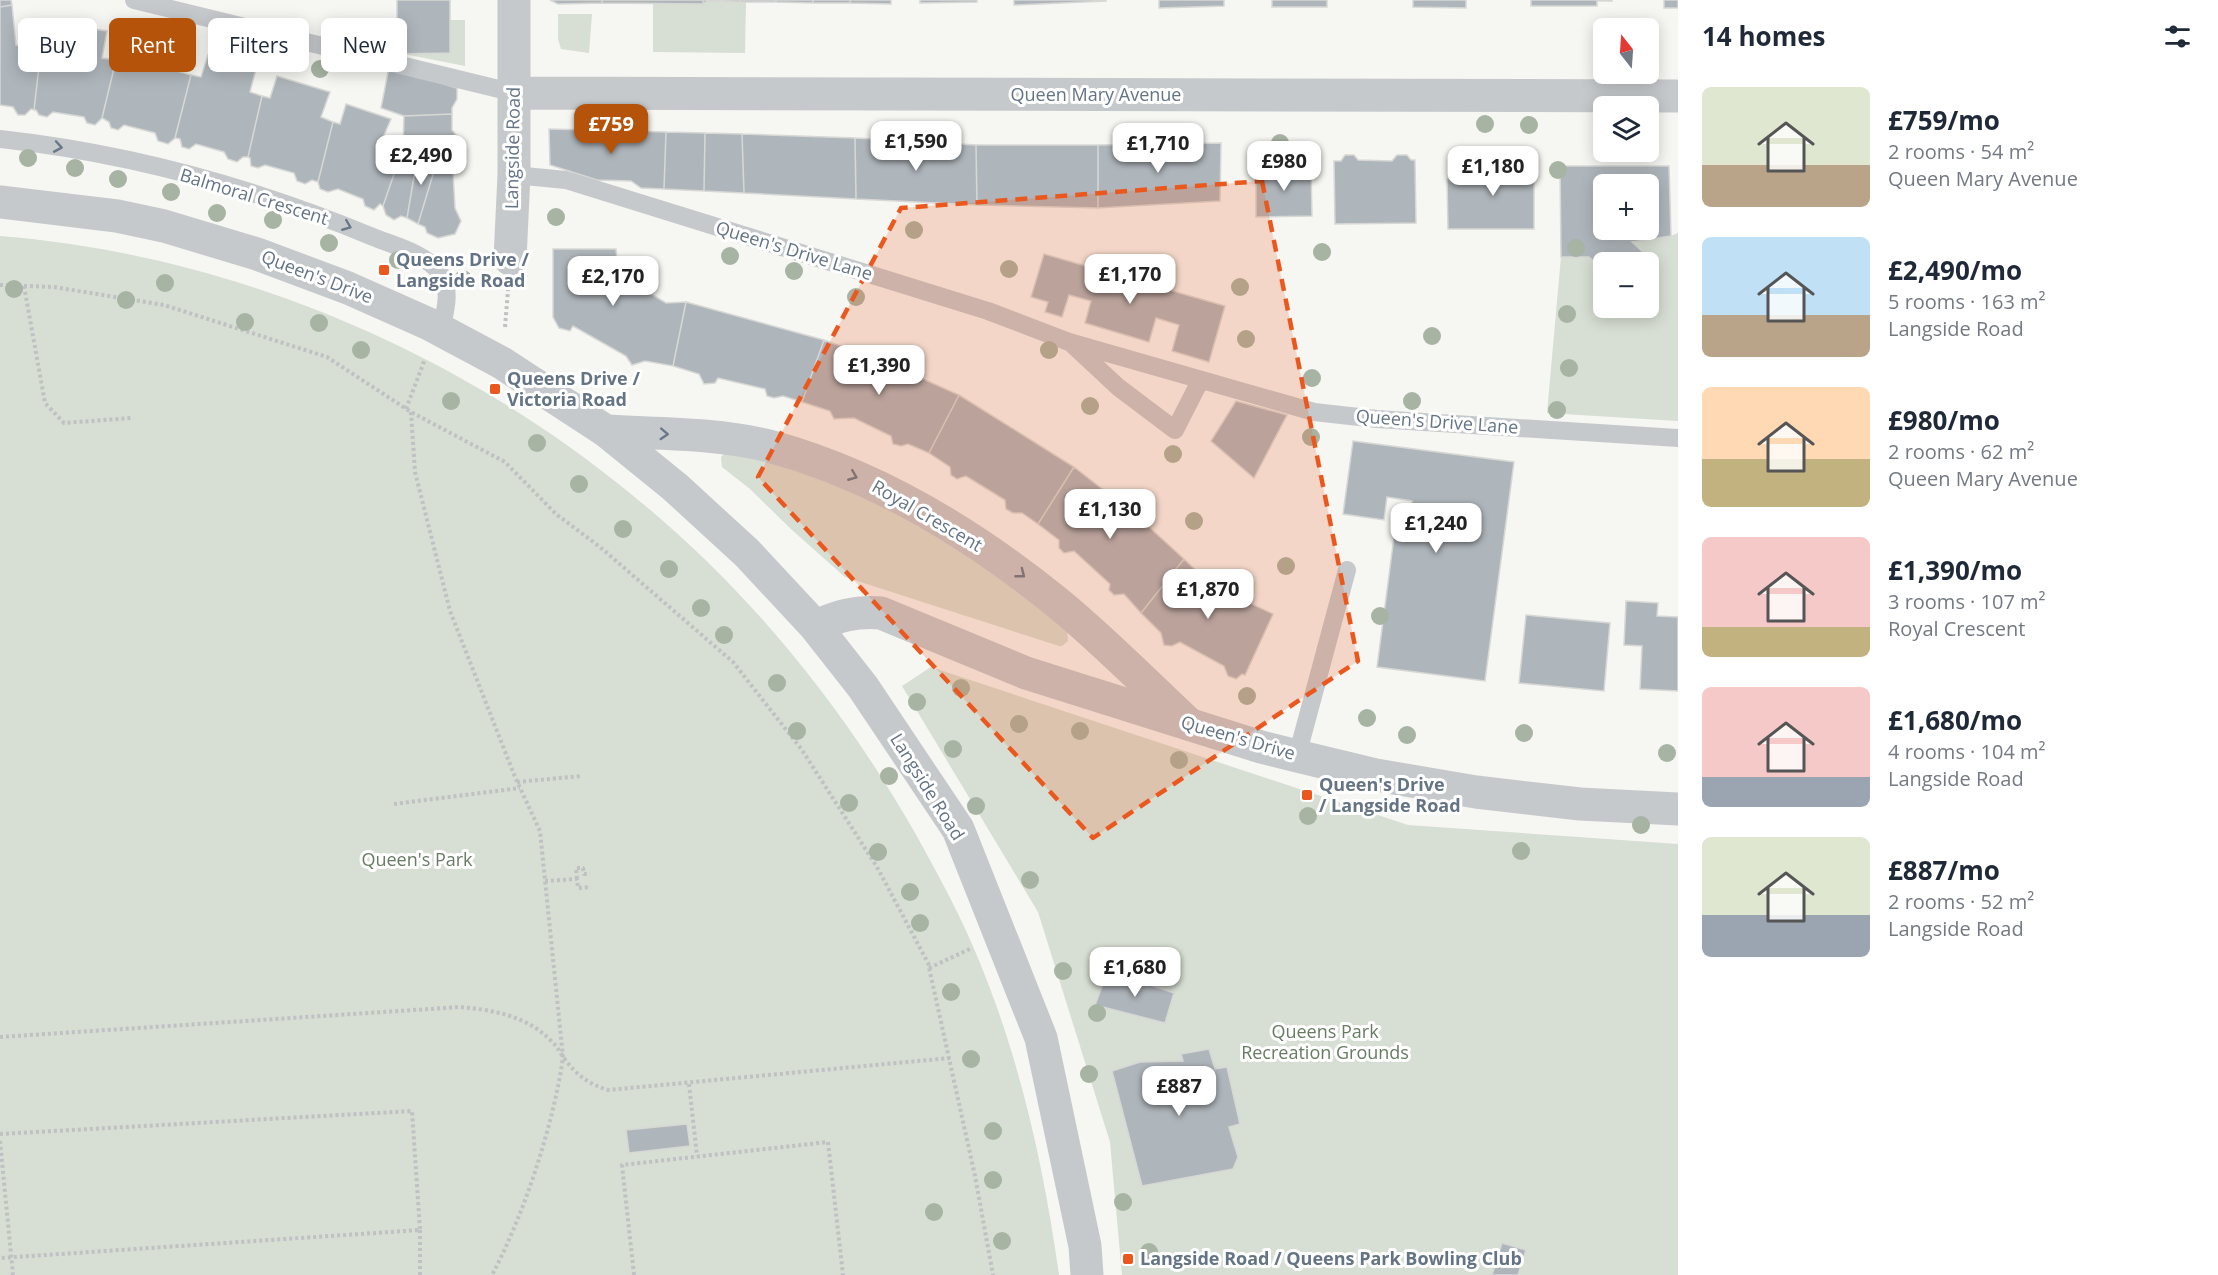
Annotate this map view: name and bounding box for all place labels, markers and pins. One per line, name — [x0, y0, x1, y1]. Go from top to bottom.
pin: £759 — [575, 104, 647, 155]
pin: £1,590 — [867, 121, 965, 172]
pin: £1,710 — [1109, 123, 1207, 174]
pin: £2,490 — [372, 135, 470, 186]
pin: £980 — [1248, 141, 1320, 192]
pin: £1,180 — [1444, 146, 1542, 197]
place label: Queens Drive / Langside Road — [396, 247, 529, 292]
pin: £1,170 — [1081, 254, 1179, 305]
pin: £2,170 — [564, 256, 662, 307]
marker: Queens Drive / Langside Road — [377, 263, 391, 277]
pin: £1,390 — [830, 345, 928, 396]
place label: Queens Drive / Victoria Road — [507, 366, 640, 411]
marker: Queens Drive / Victoria Road — [488, 382, 502, 396]
pin: £1,130 — [1061, 489, 1159, 540]
pin: £1,240 — [1387, 503, 1485, 554]
pin: £1,870 — [1159, 569, 1257, 620]
place label: Queen's Drive / Langside Road — [1319, 772, 1461, 817]
marker: Queen's Drive / Langside Road — [1300, 788, 1314, 802]
pin: £1,680 — [1086, 947, 1184, 998]
pin: £887 — [1143, 1066, 1215, 1117]
place label: Langside Road / Queens Park Bowling Club — [1140, 1246, 1522, 1270]
marker: Langside Road / Queens Park Bowling Club — [1121, 1252, 1135, 1266]

